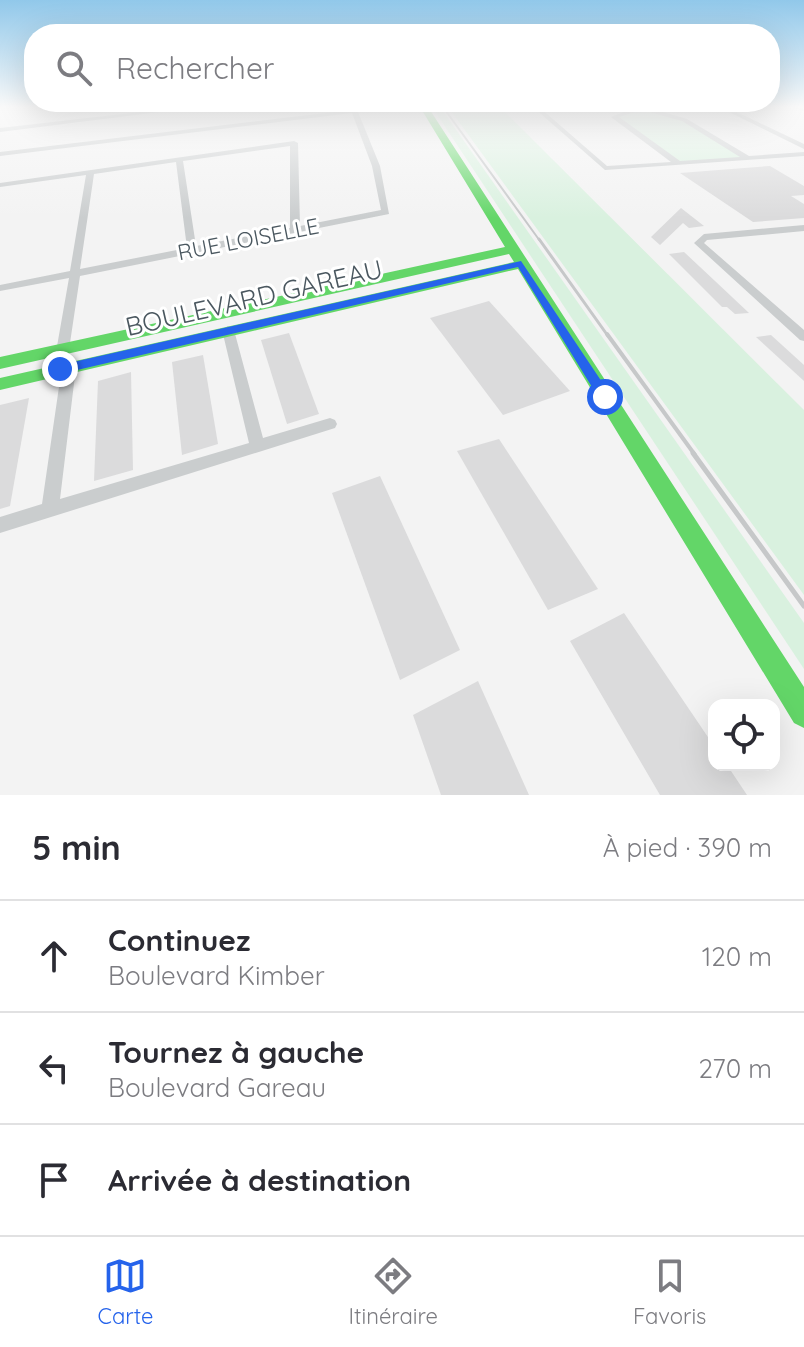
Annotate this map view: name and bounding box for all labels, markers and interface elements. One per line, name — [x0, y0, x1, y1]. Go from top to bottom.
search box — [24, 24, 780, 112]
icon: search — [52, 46, 96, 90]
text: Rechercher — [116, 49, 274, 87]
street label: RUE LOISELLE — [175, 212, 321, 266]
street label: BOULEVARD GAREAU — [122, 252, 386, 343]
route end — [42, 351, 78, 387]
route start — [587, 379, 623, 415]
map controls — [708, 699, 780, 771]
button: locate — [708, 699, 780, 771]
text: 5 min — [32, 826, 121, 869]
text: À pied · 390 m — [603, 831, 772, 864]
text: Continuez — [108, 921, 250, 959]
icon: ahead — [32, 934, 76, 978]
text: 120 m — [702, 940, 772, 973]
text: Boulevard Kimber — [108, 959, 325, 992]
text: Tournez à gauche — [108, 1033, 364, 1071]
icon: left — [32, 1046, 76, 1090]
text: 270 m — [698, 1052, 772, 1085]
text: Boulevard Gareau — [108, 1071, 326, 1104]
icon: arrive — [32, 1158, 76, 1202]
text: Arrivée à destination — [108, 1161, 411, 1199]
tab: Carte — [98, 1254, 153, 1330]
tab: Itinéraire — [349, 1254, 438, 1330]
tab: Favoris — [633, 1254, 706, 1330]

